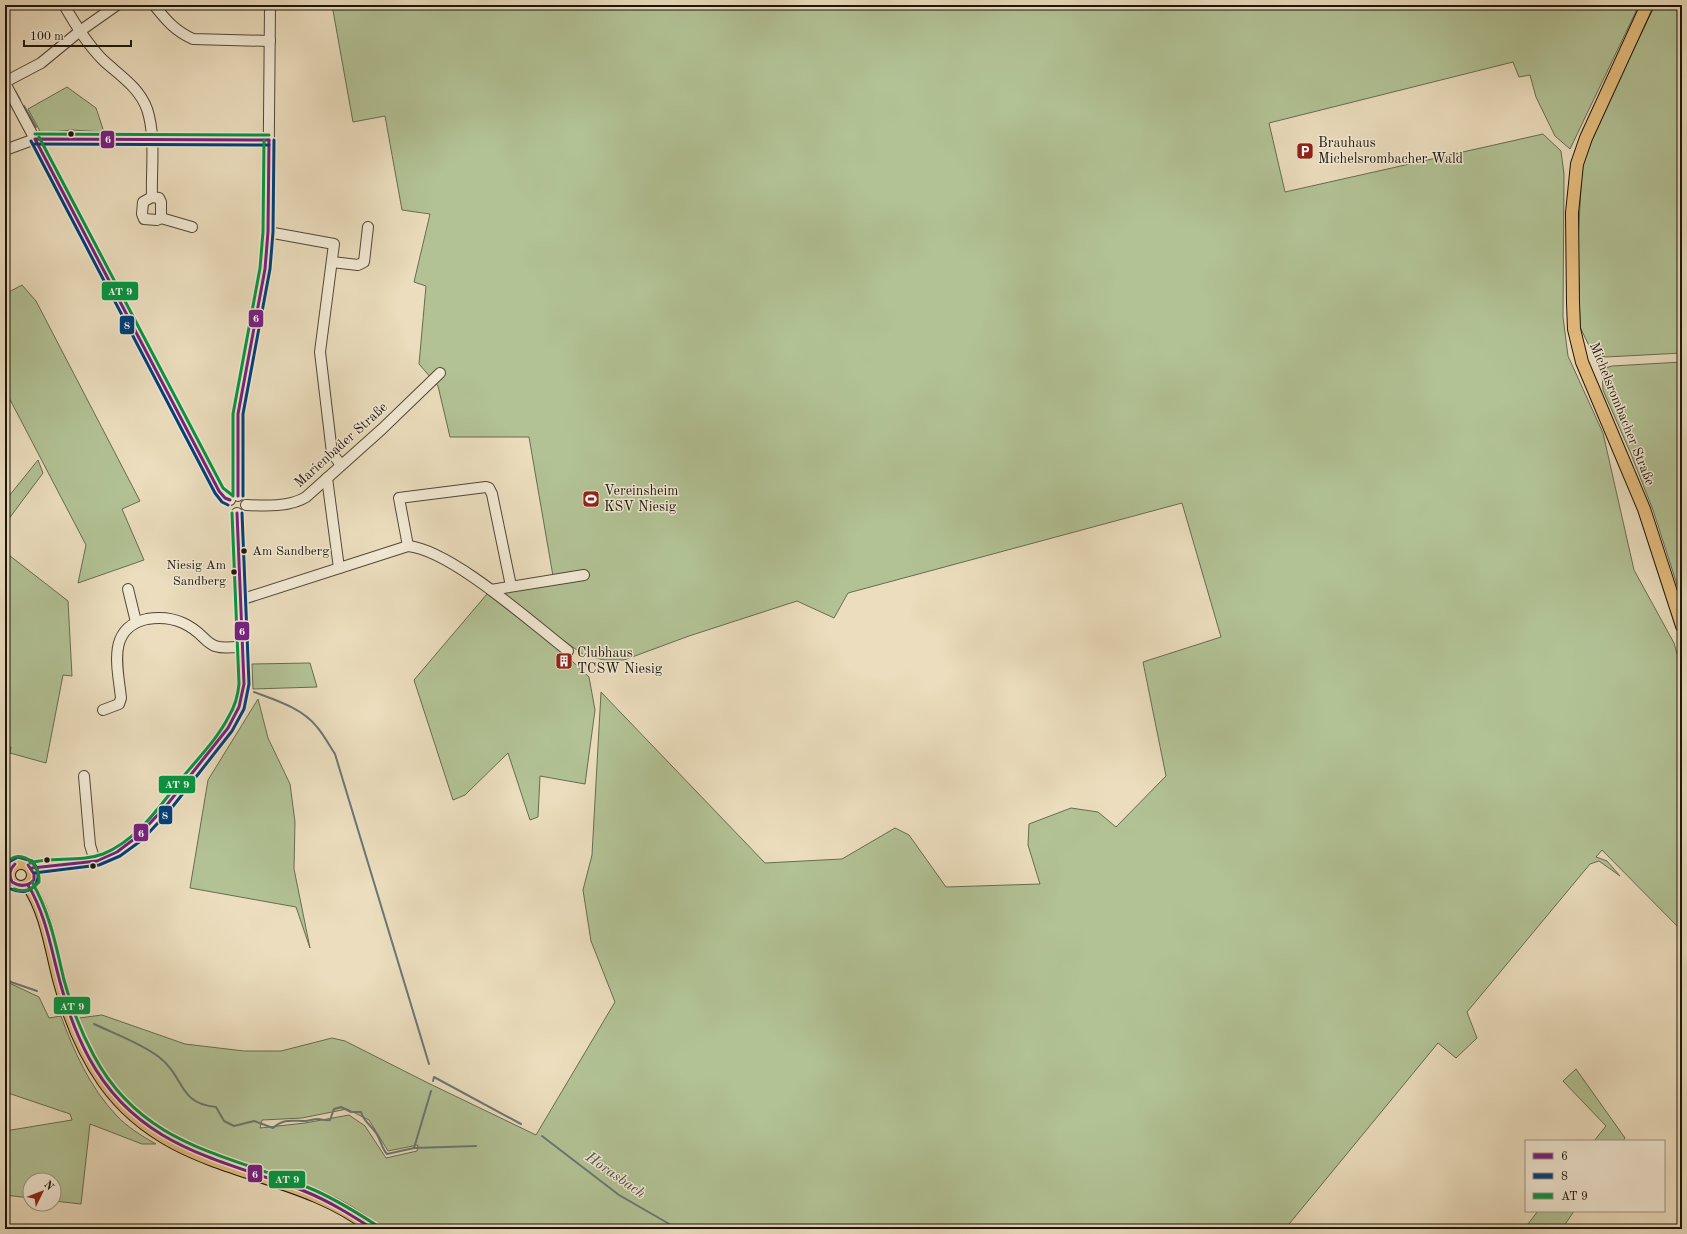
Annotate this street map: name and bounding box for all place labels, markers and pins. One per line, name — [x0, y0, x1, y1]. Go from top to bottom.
unlabelled marker — [66, 129, 76, 139]
place label: Brauhaus Michelsrombacher Wald — [1318, 136, 1463, 166]
parking icon: Brauhaus Michelsrombacher Wald — [1295, 141, 1315, 161]
place label: Vereinsheim KSV Niesig — [604, 484, 678, 514]
sports icon: Vereinsheim KSV Niesig — [581, 489, 601, 509]
place label: Am Sandberg — [252, 545, 329, 558]
marker: Am Sandberg — [239, 546, 249, 556]
place label: Niesig Am Sandberg — [166, 559, 226, 588]
marker: Niesig Am Sandberg — [229, 567, 239, 577]
place label: Clubhaus TCSW Niesig — [577, 646, 663, 676]
building icon: Clubhaus TCSW Niesig — [554, 651, 574, 671]
unlabelled marker — [42, 855, 52, 865]
unlabelled marker — [88, 861, 98, 871]

